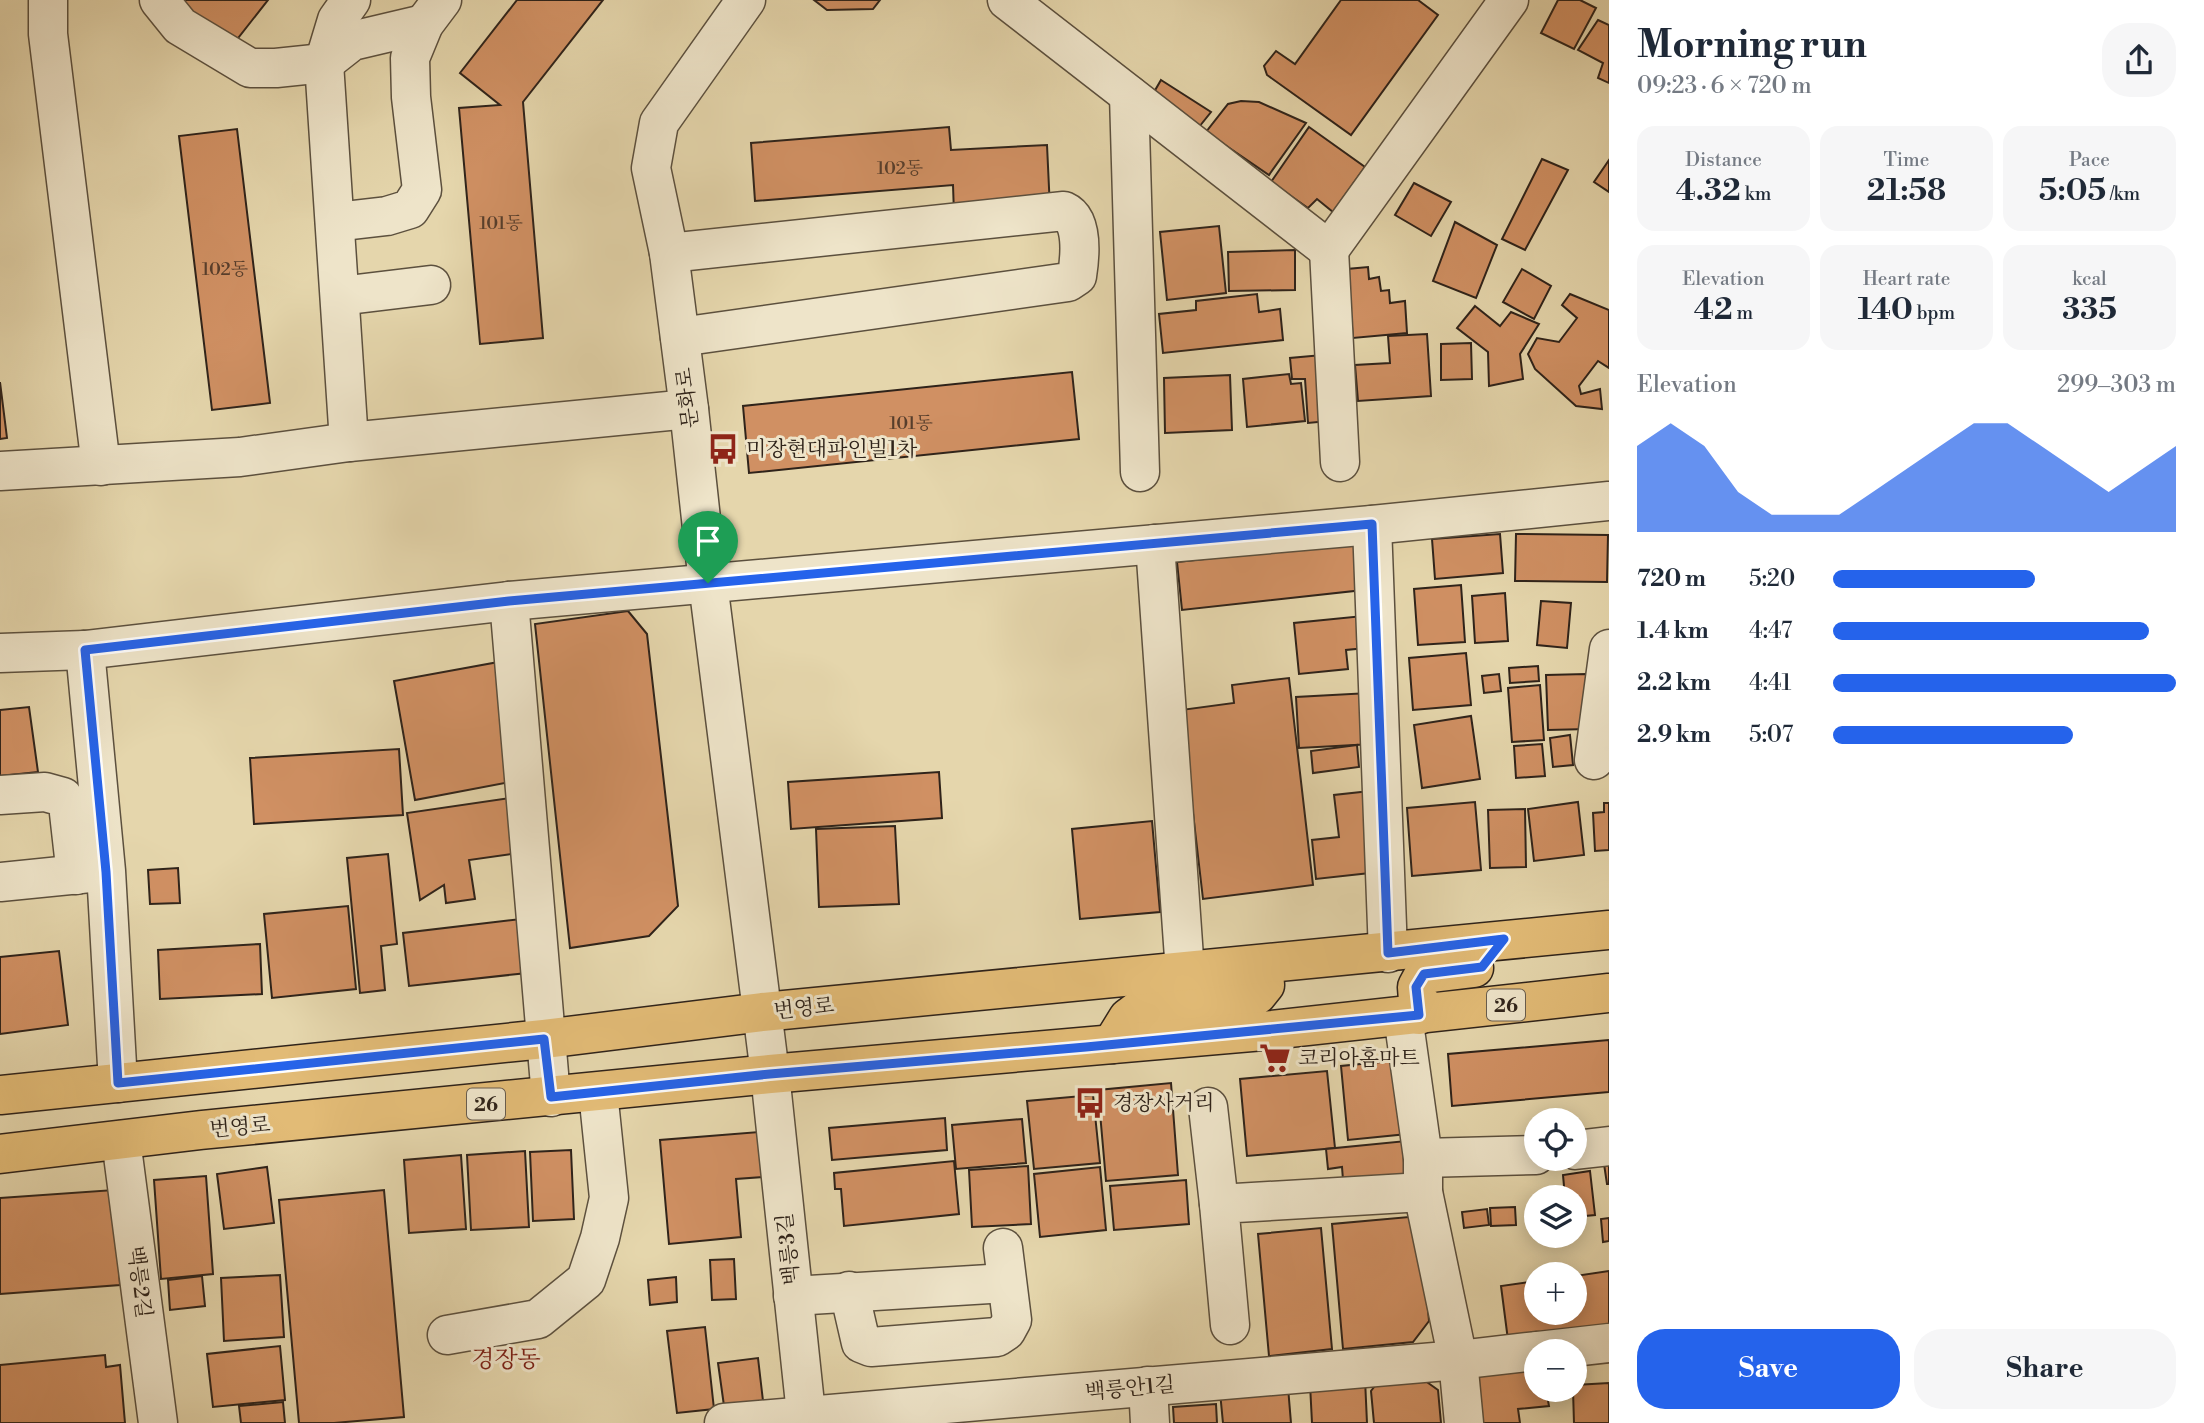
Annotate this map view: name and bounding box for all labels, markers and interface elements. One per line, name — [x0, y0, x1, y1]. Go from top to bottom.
text: Morning run — [1637, 22, 1867, 69]
button: share — [2102, 23, 2176, 97]
text: 09:23 · 6 × 720 m — [1637, 72, 1812, 100]
text: Distance — [1685, 148, 1762, 172]
text: Time — [1884, 148, 1929, 172]
text: Pace — [2069, 148, 2110, 172]
house number: 102동 — [877, 157, 923, 180]
text: 4.32 — [1676, 172, 1741, 210]
text: 21:58 — [1867, 172, 1946, 210]
text: 5:05 — [2039, 172, 2106, 210]
text: km — [1741, 182, 1771, 206]
text: /km — [2106, 182, 2140, 206]
house number: 101동 — [479, 212, 523, 235]
house number: 102동 — [202, 258, 248, 281]
text: Elevation — [1682, 267, 1765, 291]
text: Heart rate — [1863, 267, 1950, 291]
text: kcal — [2072, 267, 2107, 291]
text: 42 — [1694, 291, 1733, 329]
text: 140 — [1858, 291, 1913, 329]
text: 335 — [2062, 291, 2117, 329]
text: m — [1733, 301, 1753, 325]
text: bpm — [1913, 301, 1955, 325]
street label: 문화로 — [671, 366, 705, 430]
text: Elevation — [1637, 371, 1737, 399]
text: 299–303 m — [2057, 371, 2176, 399]
house number: 101동 — [889, 412, 933, 435]
bus stop icon: 미장현대파인빌1차 — [706, 432, 740, 466]
place label: 미장현대파인빌1차 — [746, 437, 918, 463]
pin — [678, 511, 738, 583]
icon: arrive — [689, 522, 727, 560]
text: 720 m — [1637, 565, 1706, 593]
text: 5:20 — [1749, 565, 1795, 593]
text: 1.4 km — [1637, 617, 1709, 645]
text: 4:47 — [1749, 617, 1792, 645]
text: 2.2 km — [1637, 669, 1711, 697]
text: 4:41 — [1749, 669, 1791, 697]
text: 2.9 km — [1637, 721, 1711, 749]
text: 5:07 — [1749, 721, 1793, 749]
road number: 26 — [1487, 990, 1525, 1021]
street label: 번영로 — [772, 993, 836, 1025]
supermarket icon: 코리아홈마트 — [1258, 1041, 1292, 1075]
place label: 코리아홈마트 — [1298, 1046, 1420, 1072]
bus stop icon: 경장사거리 — [1073, 1086, 1107, 1120]
road number: 26 — [467, 1088, 505, 1120]
place label: 경장사거리 — [1113, 1091, 1214, 1117]
map controls — [1524, 1108, 1587, 1402]
button: locate — [1524, 1108, 1587, 1171]
street label: 번영로 — [209, 1112, 272, 1144]
button: layers — [1524, 1185, 1587, 1248]
street label: 백릉3길 — [772, 1212, 806, 1286]
street label: 백릉2길 — [122, 1244, 156, 1320]
button: + — [1524, 1262, 1587, 1325]
button: Save — [1637, 1329, 1900, 1409]
button: Share — [1914, 1329, 2176, 1409]
button: − — [1524, 1339, 1587, 1402]
district label: 경장동 — [471, 1345, 541, 1375]
street label: 백릉안1길 — [1084, 1372, 1176, 1406]

